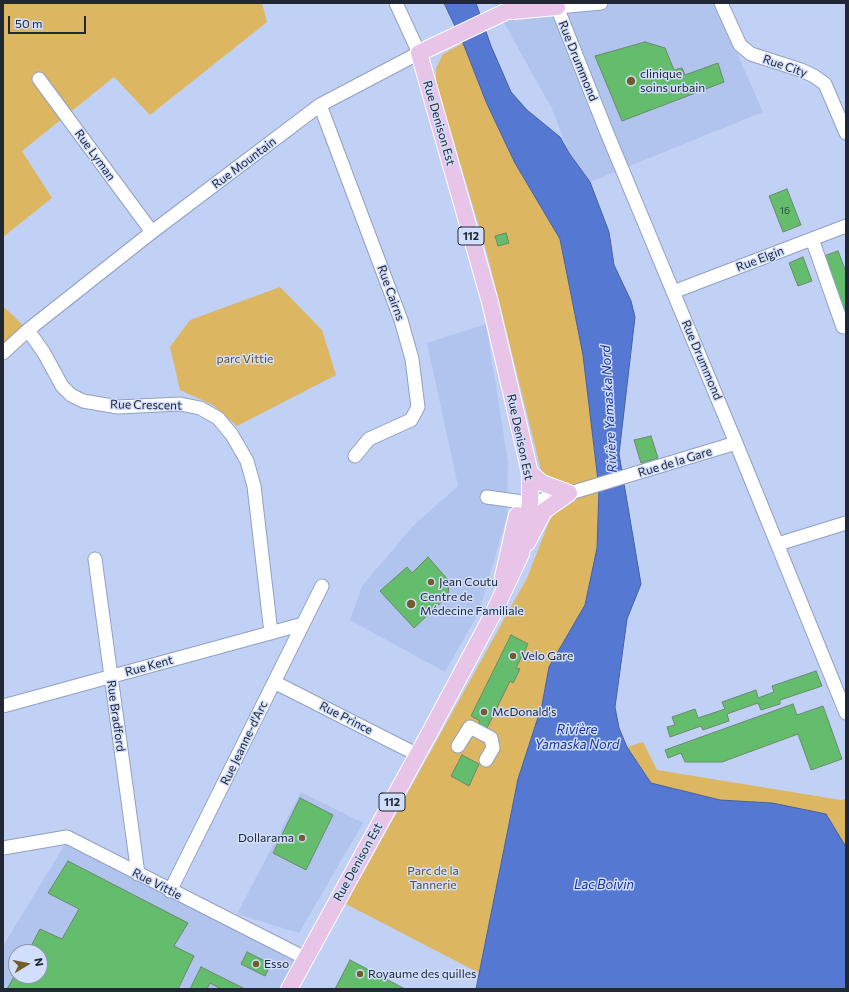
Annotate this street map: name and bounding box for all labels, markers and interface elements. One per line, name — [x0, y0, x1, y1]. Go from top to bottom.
scale bar — [10, 8, 88, 34]
text: 50 m — [15, 16, 43, 30]
street label: Rue Drummond — [555, 19, 601, 103]
street label: Rue City — [761, 52, 809, 80]
place label: clinique soins urbain — [640, 67, 705, 95]
marker: clinique soins urbain — [625, 75, 637, 87]
street label: Rue Denison Est — [420, 79, 458, 167]
street label: Rue Lyman — [72, 127, 118, 183]
street label: Rue Mountain — [209, 134, 279, 192]
house number: 16 — [780, 205, 790, 217]
road number: 112 — [458, 227, 484, 245]
street label: Rue Elgin — [734, 243, 786, 275]
street label: Rue Cairns — [374, 263, 408, 323]
street label: Rue Drummond — [679, 318, 725, 402]
water label: Rivière Yamaska Nord — [598, 345, 620, 473]
park label: parc Vittie — [217, 352, 273, 366]
street label: Rue Denison Est — [504, 393, 536, 481]
street label: Rue Crescent — [110, 397, 182, 413]
street label: Rue de la Gare — [636, 444, 714, 480]
place label: Jean Coutu — [439, 575, 498, 589]
marker: Jean Coutu — [426, 577, 436, 587]
place label: Centre de Médecine Familiale — [420, 590, 524, 618]
marker: Centre de Médecine Familiale — [405, 598, 417, 610]
place label: Velo Gare — [521, 649, 573, 663]
marker: Velo Gare — [508, 651, 518, 661]
street label: Rue Kent — [123, 653, 175, 679]
street label: Rue Bradford — [104, 679, 128, 753]
street label: Rue Jeanne-d'Arc — [217, 698, 271, 788]
street label: Rue Prince — [317, 698, 375, 738]
place label: McDonald's — [492, 705, 556, 719]
marker: McDonald's — [479, 707, 489, 717]
water label: Rivière Yamaska Nord — [535, 722, 619, 753]
road number: 112 — [379, 793, 405, 811]
street label: Rue Denison Est — [330, 820, 386, 904]
place label: Dollarama — [238, 831, 294, 845]
marker: Dollarama — [297, 833, 307, 843]
park label: Parc de la Tannerie — [407, 864, 459, 892]
street label: Rue Vittie — [130, 865, 184, 903]
water label: Lac Boivin — [574, 877, 634, 893]
north arrow — [8, 944, 48, 984]
text: N — [32, 957, 46, 967]
place label: Esso — [264, 957, 289, 971]
marker: Esso — [251, 959, 261, 969]
place label: Royaume des quilles — [368, 967, 476, 981]
marker: Royaume des quilles — [355, 969, 365, 979]

